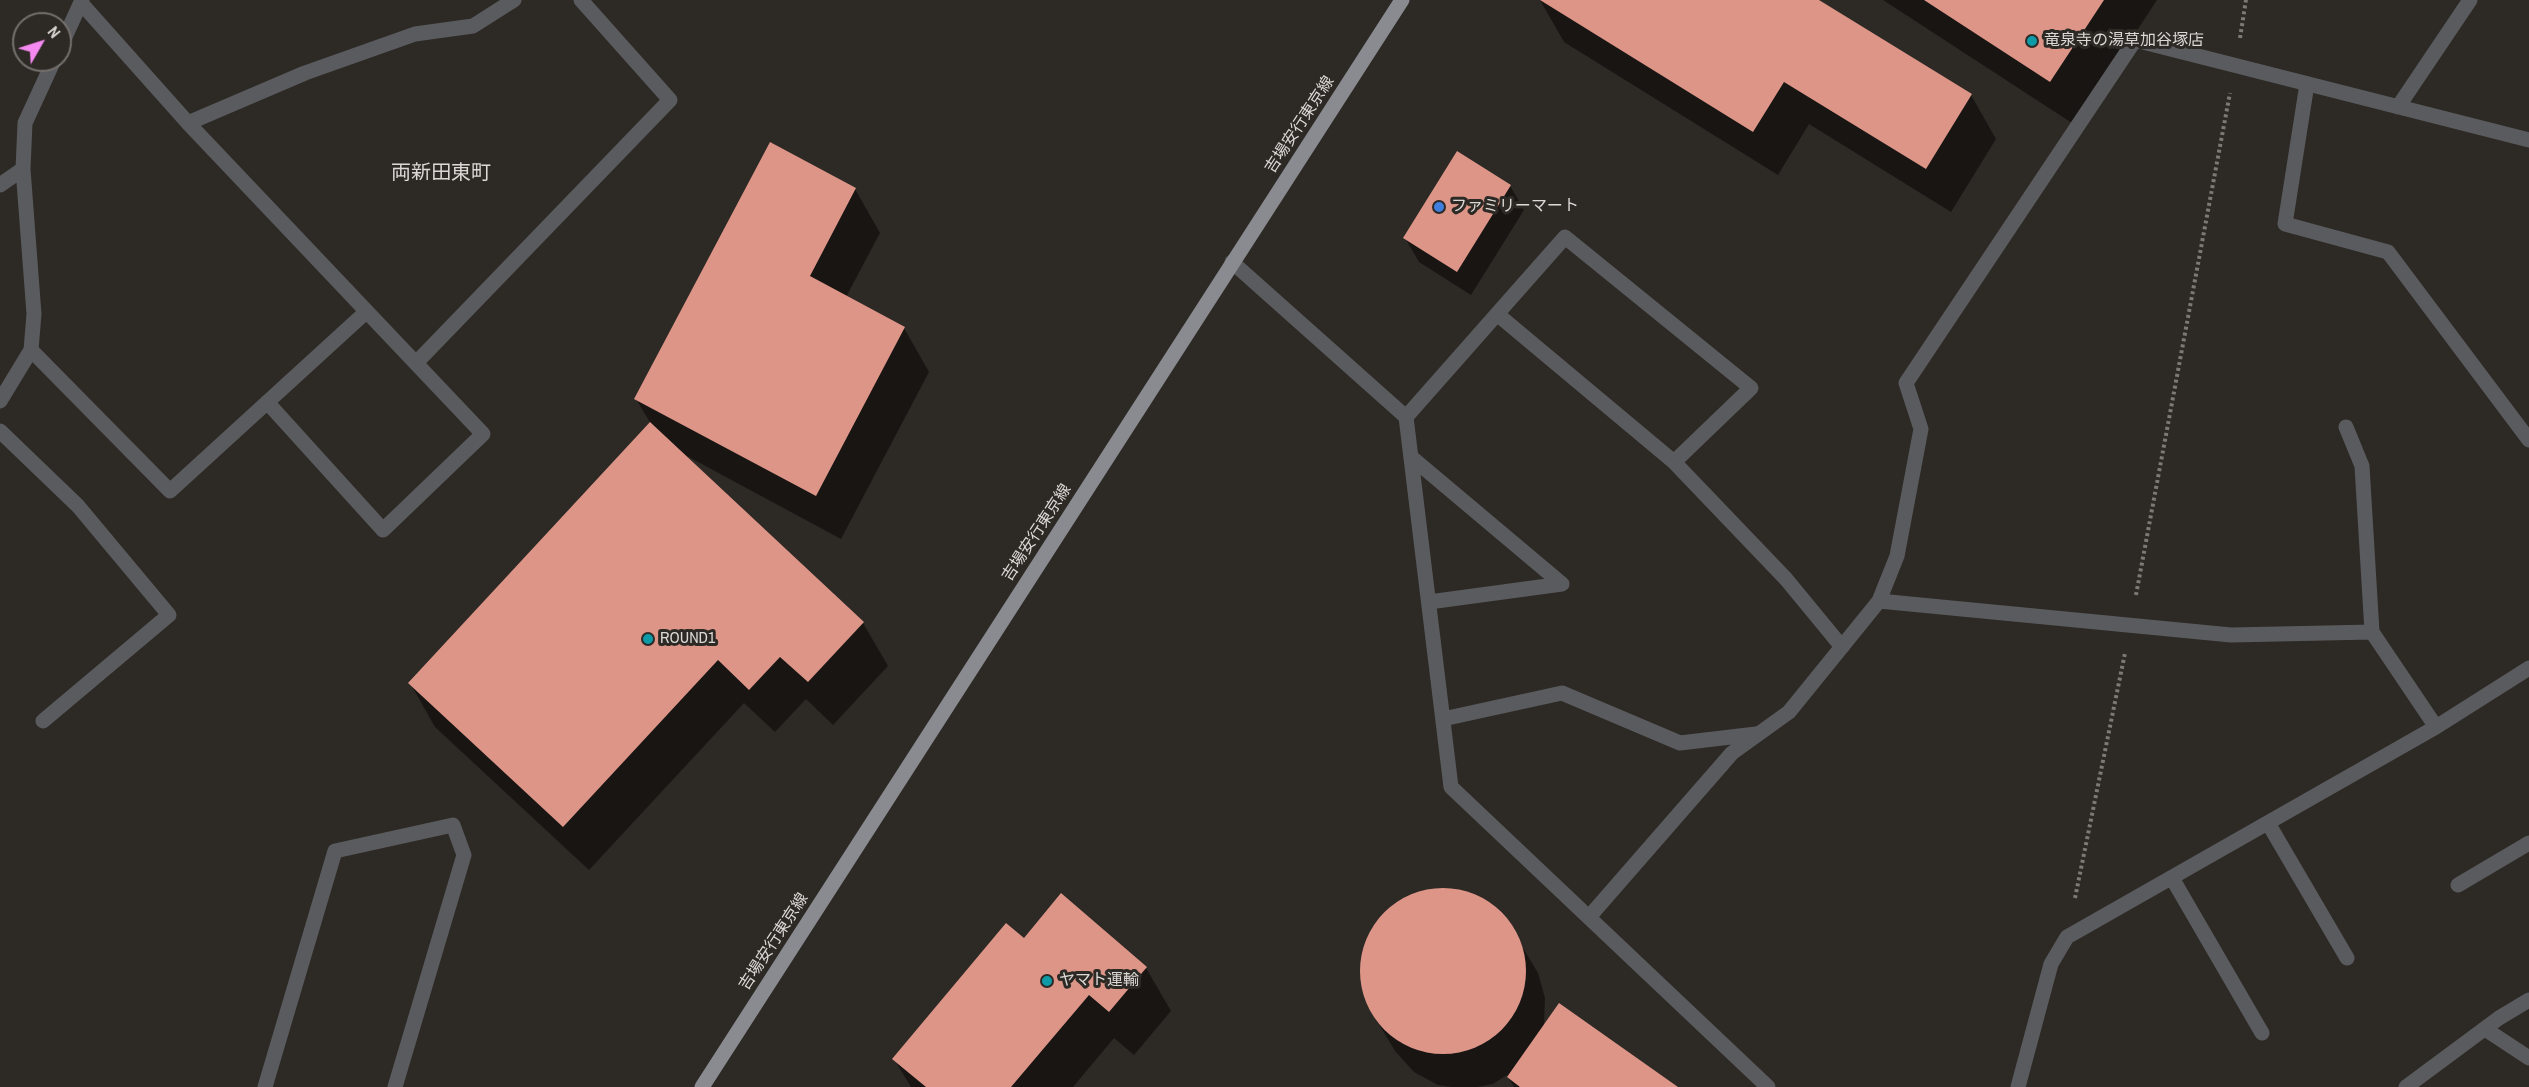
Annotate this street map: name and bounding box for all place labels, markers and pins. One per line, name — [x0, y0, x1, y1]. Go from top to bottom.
place label: 竜泉寺の湯草加谷塚店 — [2044, 31, 2204, 51]
marker: 竜泉寺の湯草加谷塚店 — [2025, 34, 2039, 48]
place label: ファミリーマート — [1451, 197, 1579, 217]
marker: ファミリーマート — [1432, 200, 1446, 214]
place label: ROUND1 — [660, 629, 715, 649]
marker: ROUND1 — [641, 632, 655, 646]
place label: ヤマト運輸 — [1059, 971, 1139, 991]
marker: ヤマト運輸 — [1040, 974, 1054, 988]

